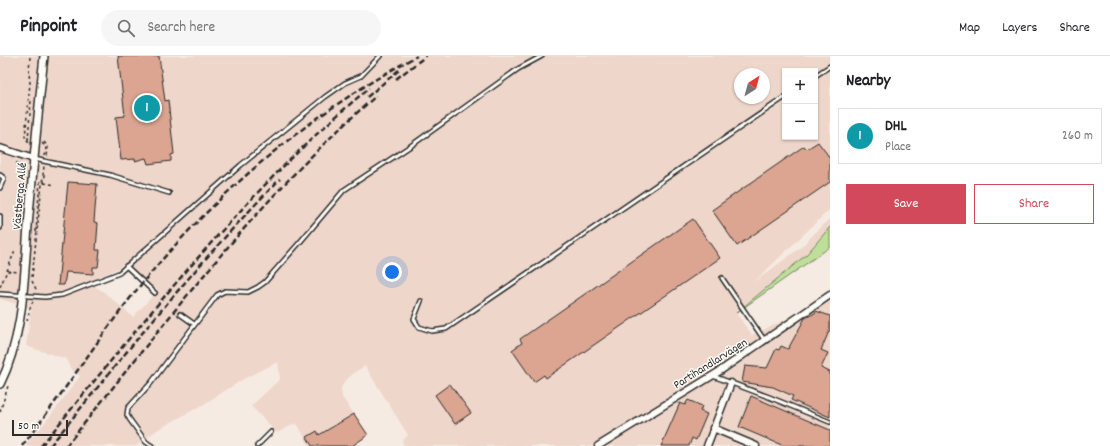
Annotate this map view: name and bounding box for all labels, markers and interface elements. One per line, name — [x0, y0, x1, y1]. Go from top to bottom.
search box — [101, 10, 381, 46]
text: Pinpoint — [20, 14, 77, 41]
icon: search — [115, 17, 137, 39]
text: Search here — [147, 17, 215, 39]
text: Map — [959, 18, 980, 38]
text: Layers — [1002, 18, 1037, 38]
text: Share — [1059, 18, 1090, 38]
north arrow — [734, 68, 770, 104]
map controls — [782, 68, 818, 140]
button: + — [782, 68, 818, 104]
text: Nearby — [846, 70, 890, 94]
pin: 1 — [134, 93, 160, 123]
button: − — [782, 104, 818, 140]
text: DHL — [885, 116, 907, 138]
text: 1 — [859, 127, 861, 146]
text: 260 m — [1062, 127, 1093, 146]
text: Place — [885, 138, 911, 157]
street label: Västberga Allé — [9, 162, 32, 230]
button: Save — [846, 184, 966, 224]
button: Share — [974, 184, 1094, 224]
your location — [382, 262, 402, 282]
street label: Partihandlarvägen — [670, 334, 751, 394]
scale bar — [12, 418, 68, 437]
text: 50 m — [18, 419, 39, 435]

